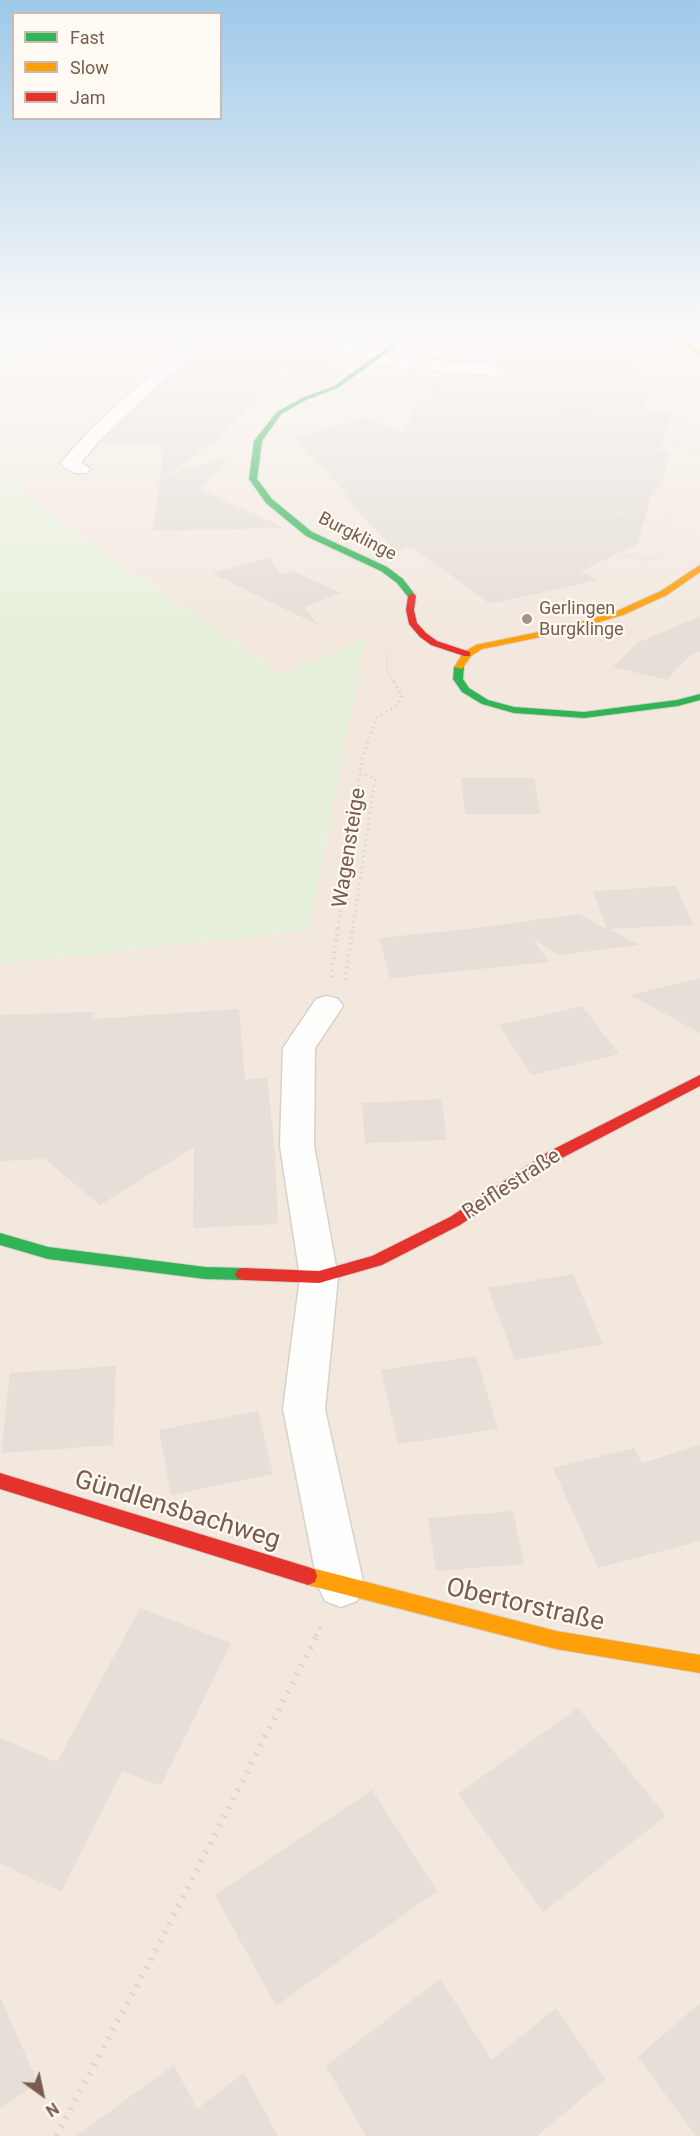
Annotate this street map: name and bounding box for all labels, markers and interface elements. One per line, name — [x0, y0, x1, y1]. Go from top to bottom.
legend — [12, 12, 222, 120]
text: Fast — [70, 27, 105, 48]
text: Slow — [70, 57, 109, 78]
text: Jam — [70, 87, 106, 108]
street label: Burgklinge — [314, 508, 400, 566]
place label: Gerlingen Burgklinge — [539, 598, 624, 640]
marker: Gerlingen Burgklinge — [520, 612, 534, 626]
street label: Wagensteige — [328, 786, 372, 910]
street label: Reiflestraße — [458, 1144, 566, 1226]
street label: Gündlensbachweg — [70, 1465, 284, 1557]
street label: Obertorstraße — [443, 1573, 607, 1639]
north arrow — [12, 2064, 72, 2124]
text: N — [42, 2098, 62, 2121]

